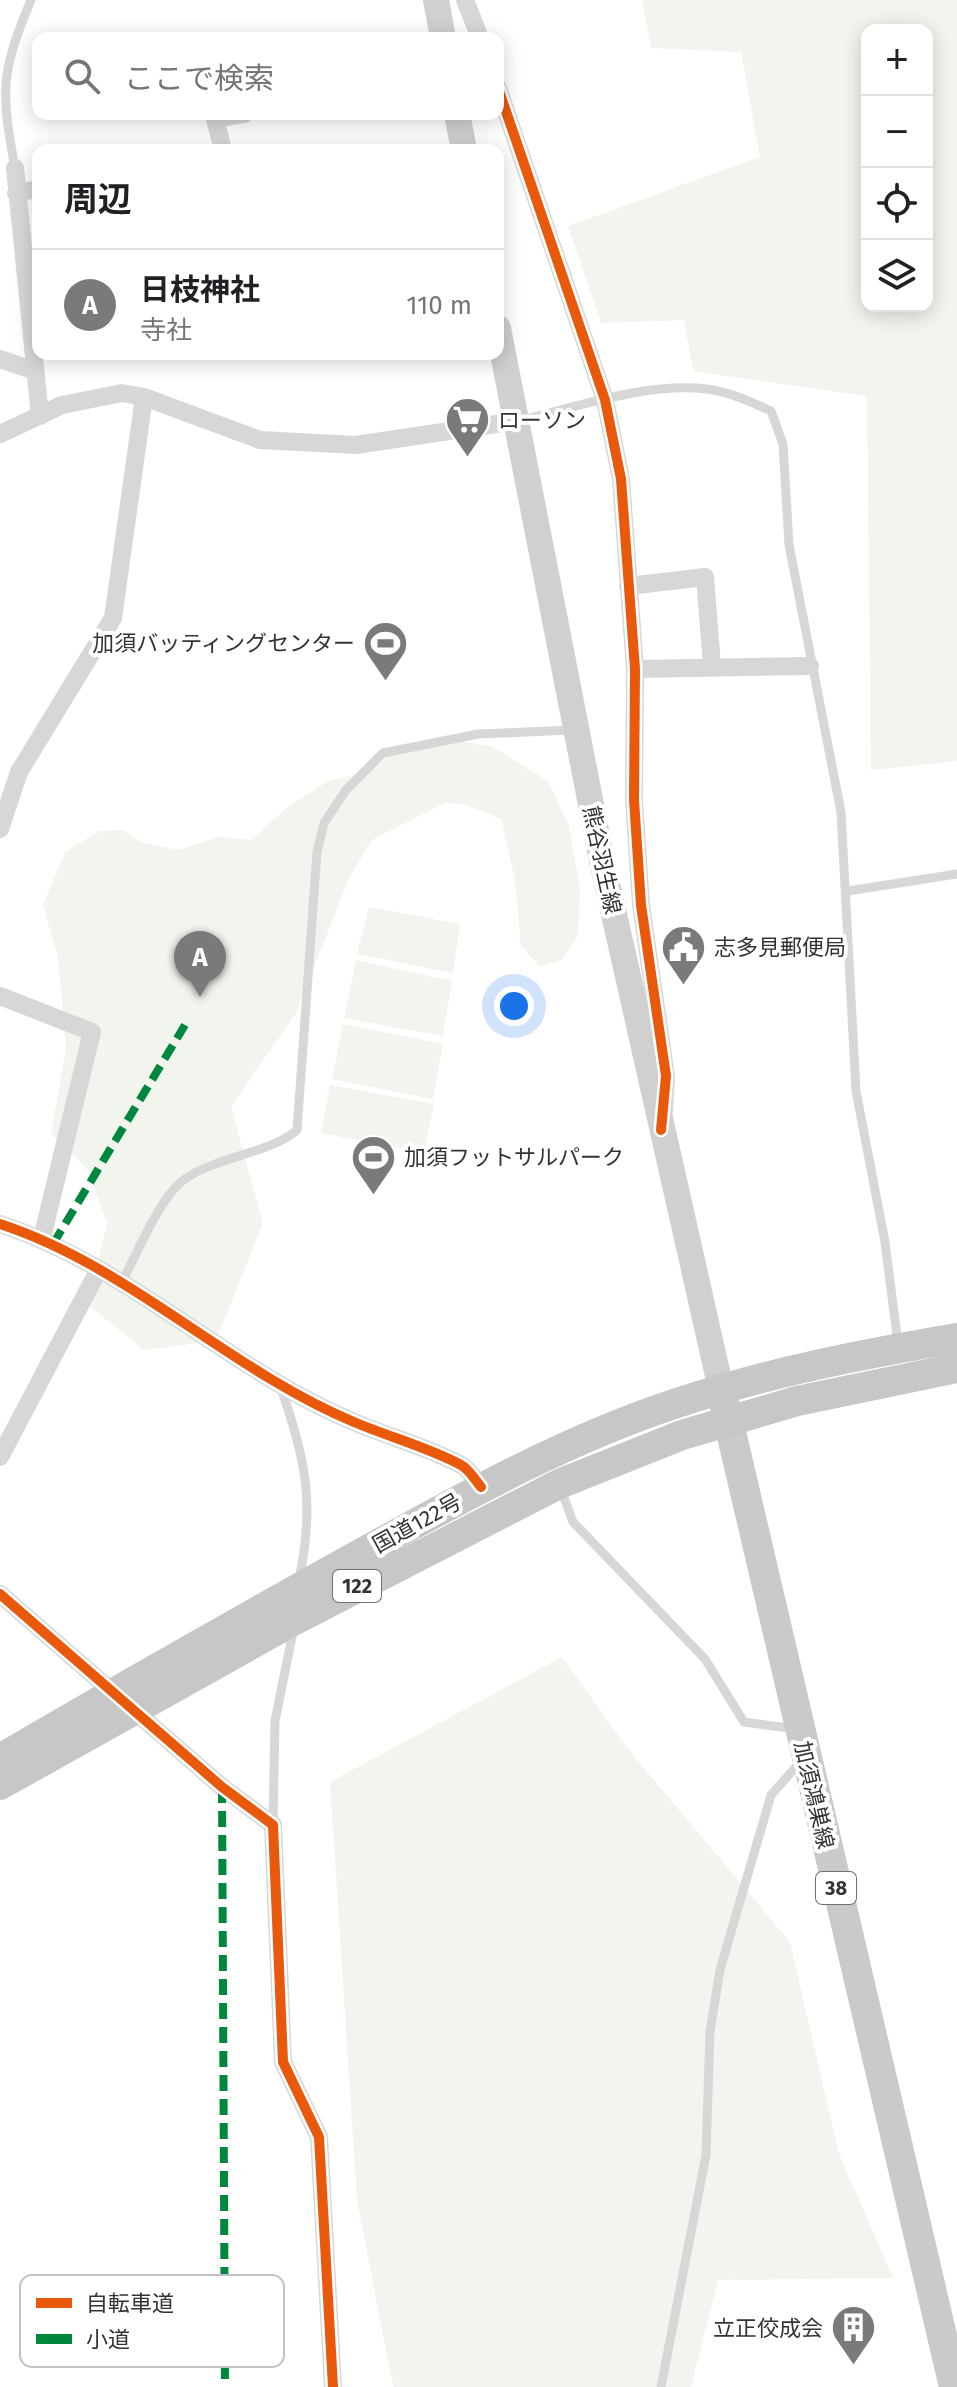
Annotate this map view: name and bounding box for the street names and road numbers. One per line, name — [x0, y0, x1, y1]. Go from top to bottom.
street label: 熊谷羽生線 — [577, 803, 627, 917]
street label: 国道122号 — [368, 1488, 466, 1558]
road number: 122 — [333, 1570, 381, 1602]
street label: 加須鴻巣線 — [788, 1738, 840, 1852]
road number: 38 — [816, 1872, 856, 1904]

